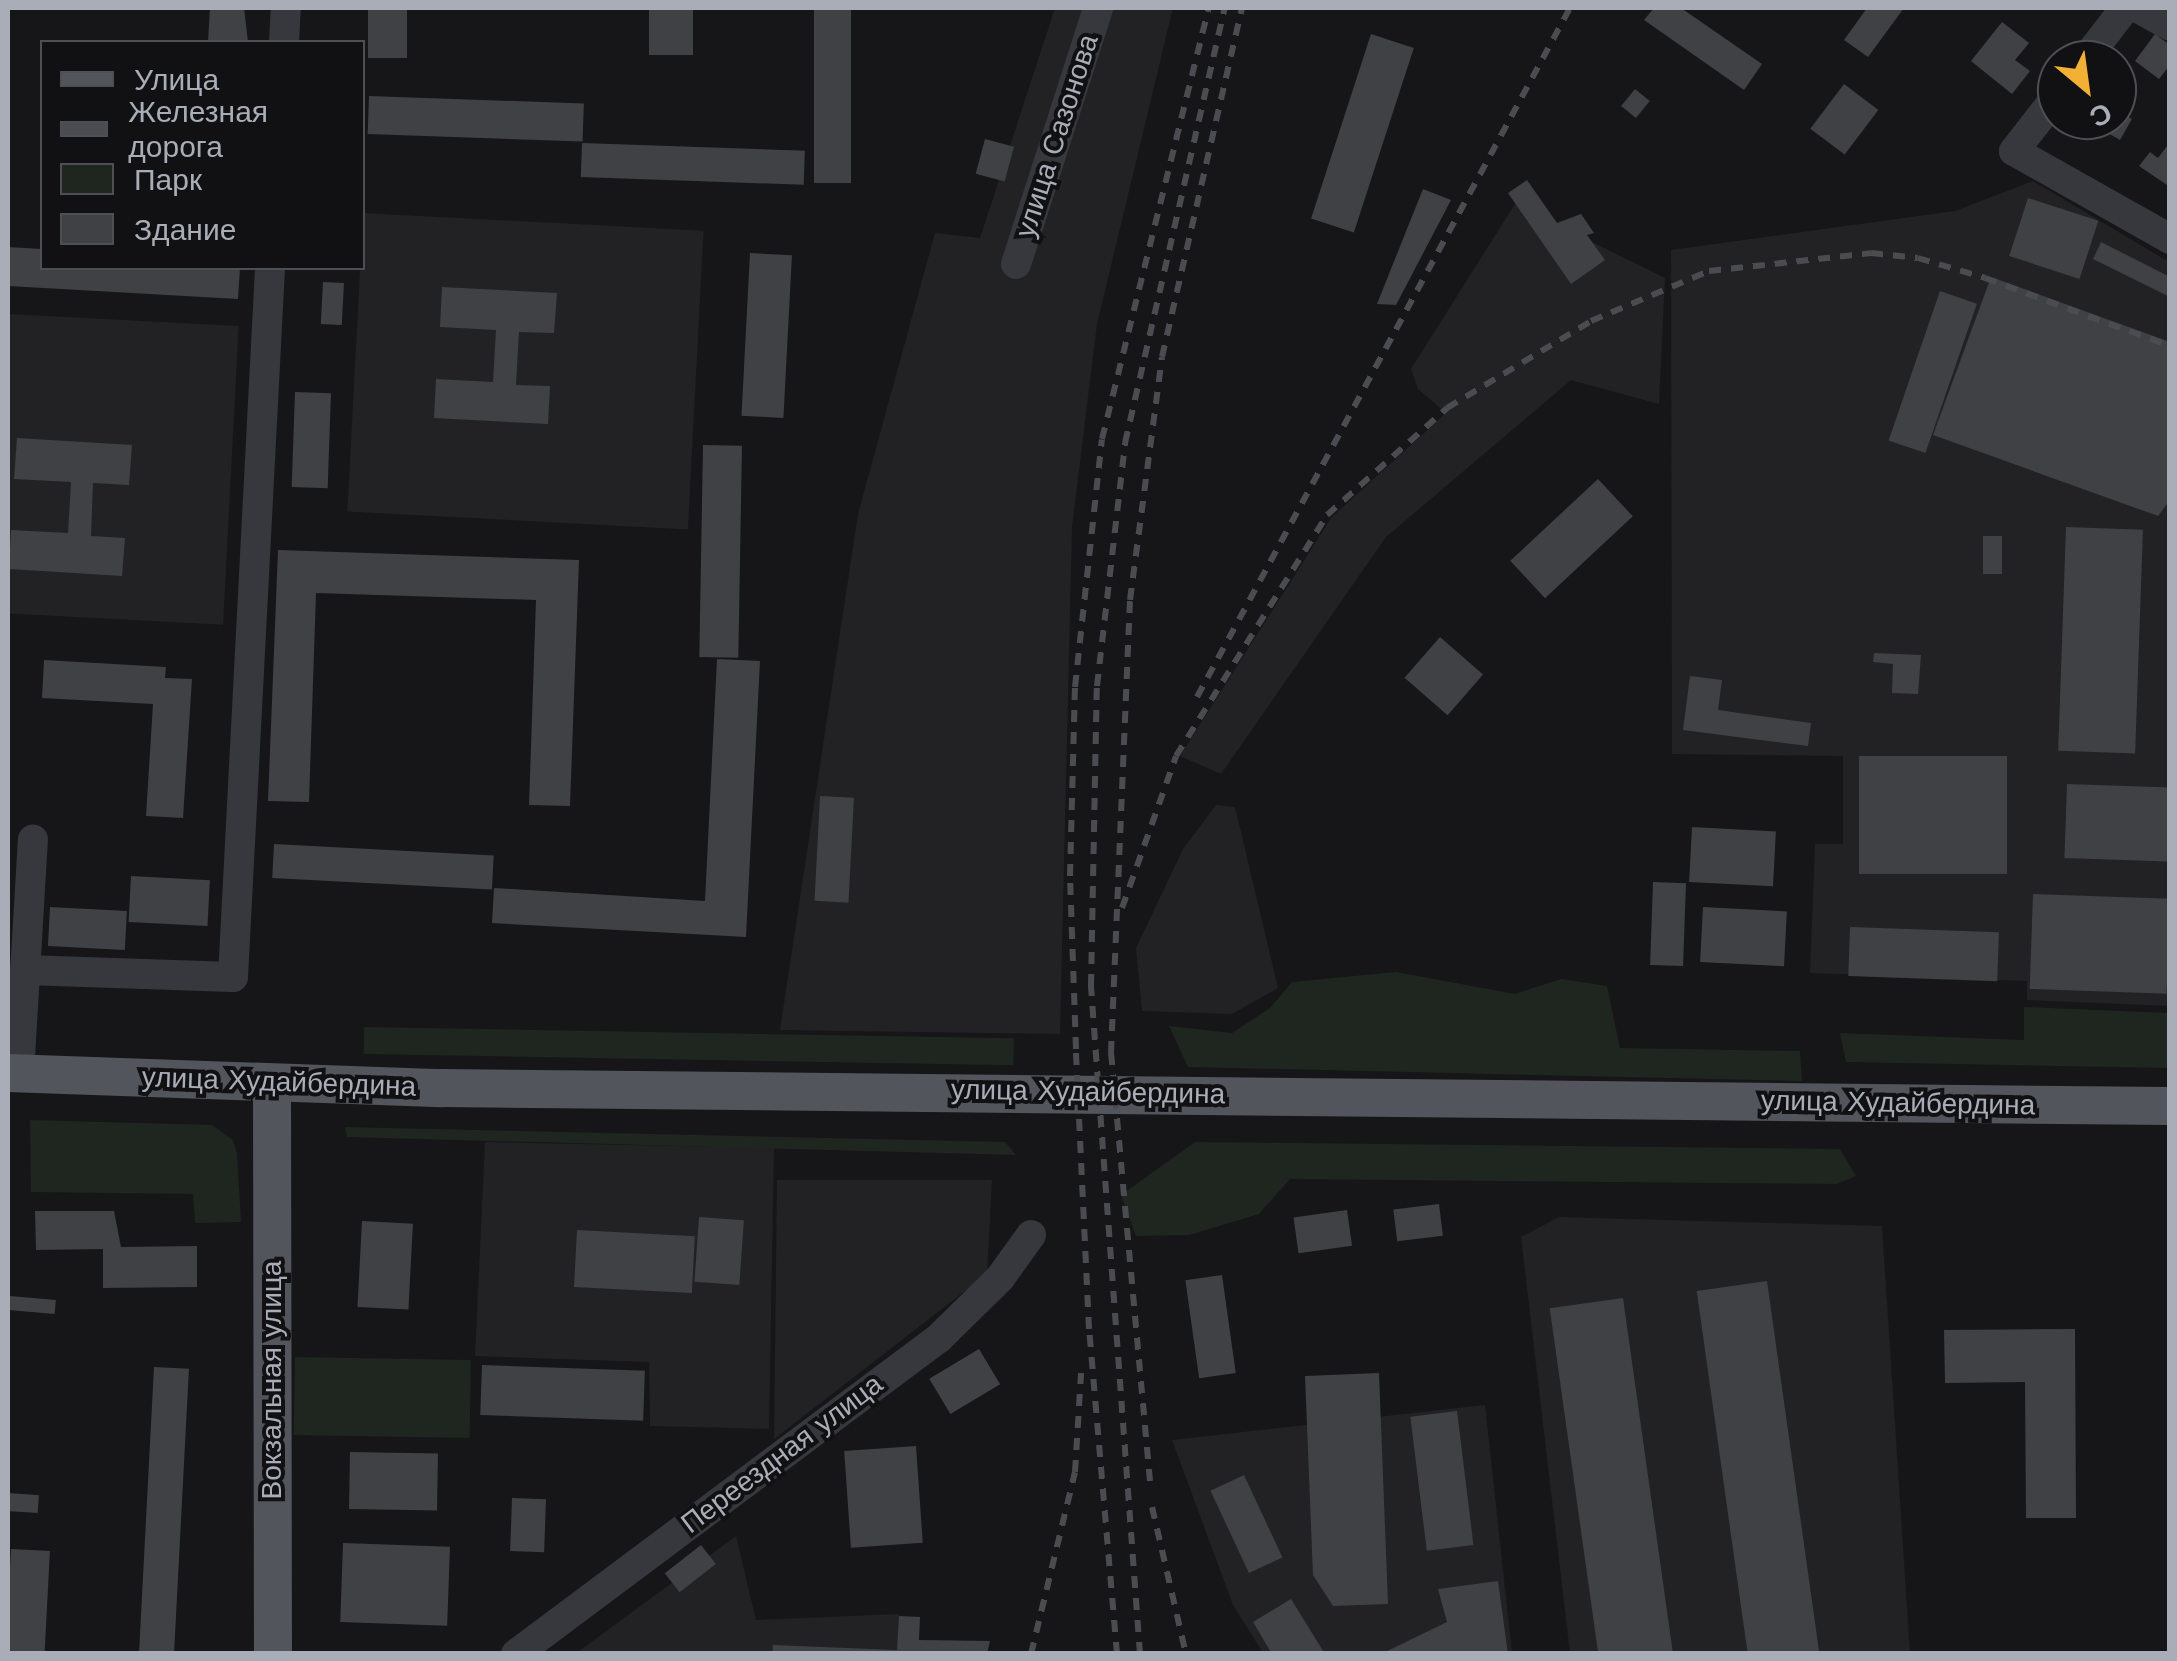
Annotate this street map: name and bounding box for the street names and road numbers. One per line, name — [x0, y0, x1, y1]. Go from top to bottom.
street label: улица Сазонова — [1008, 30, 1106, 242]
street label: улица Худайбердина — [141, 1060, 417, 1104]
street label: улица Худайбердина — [951, 1073, 1225, 1111]
street label: улица Худайбердина — [1761, 1084, 2035, 1122]
street label: Вокзальная улица — [255, 1261, 289, 1499]
street label: Переездная улица — [675, 1367, 889, 1541]

